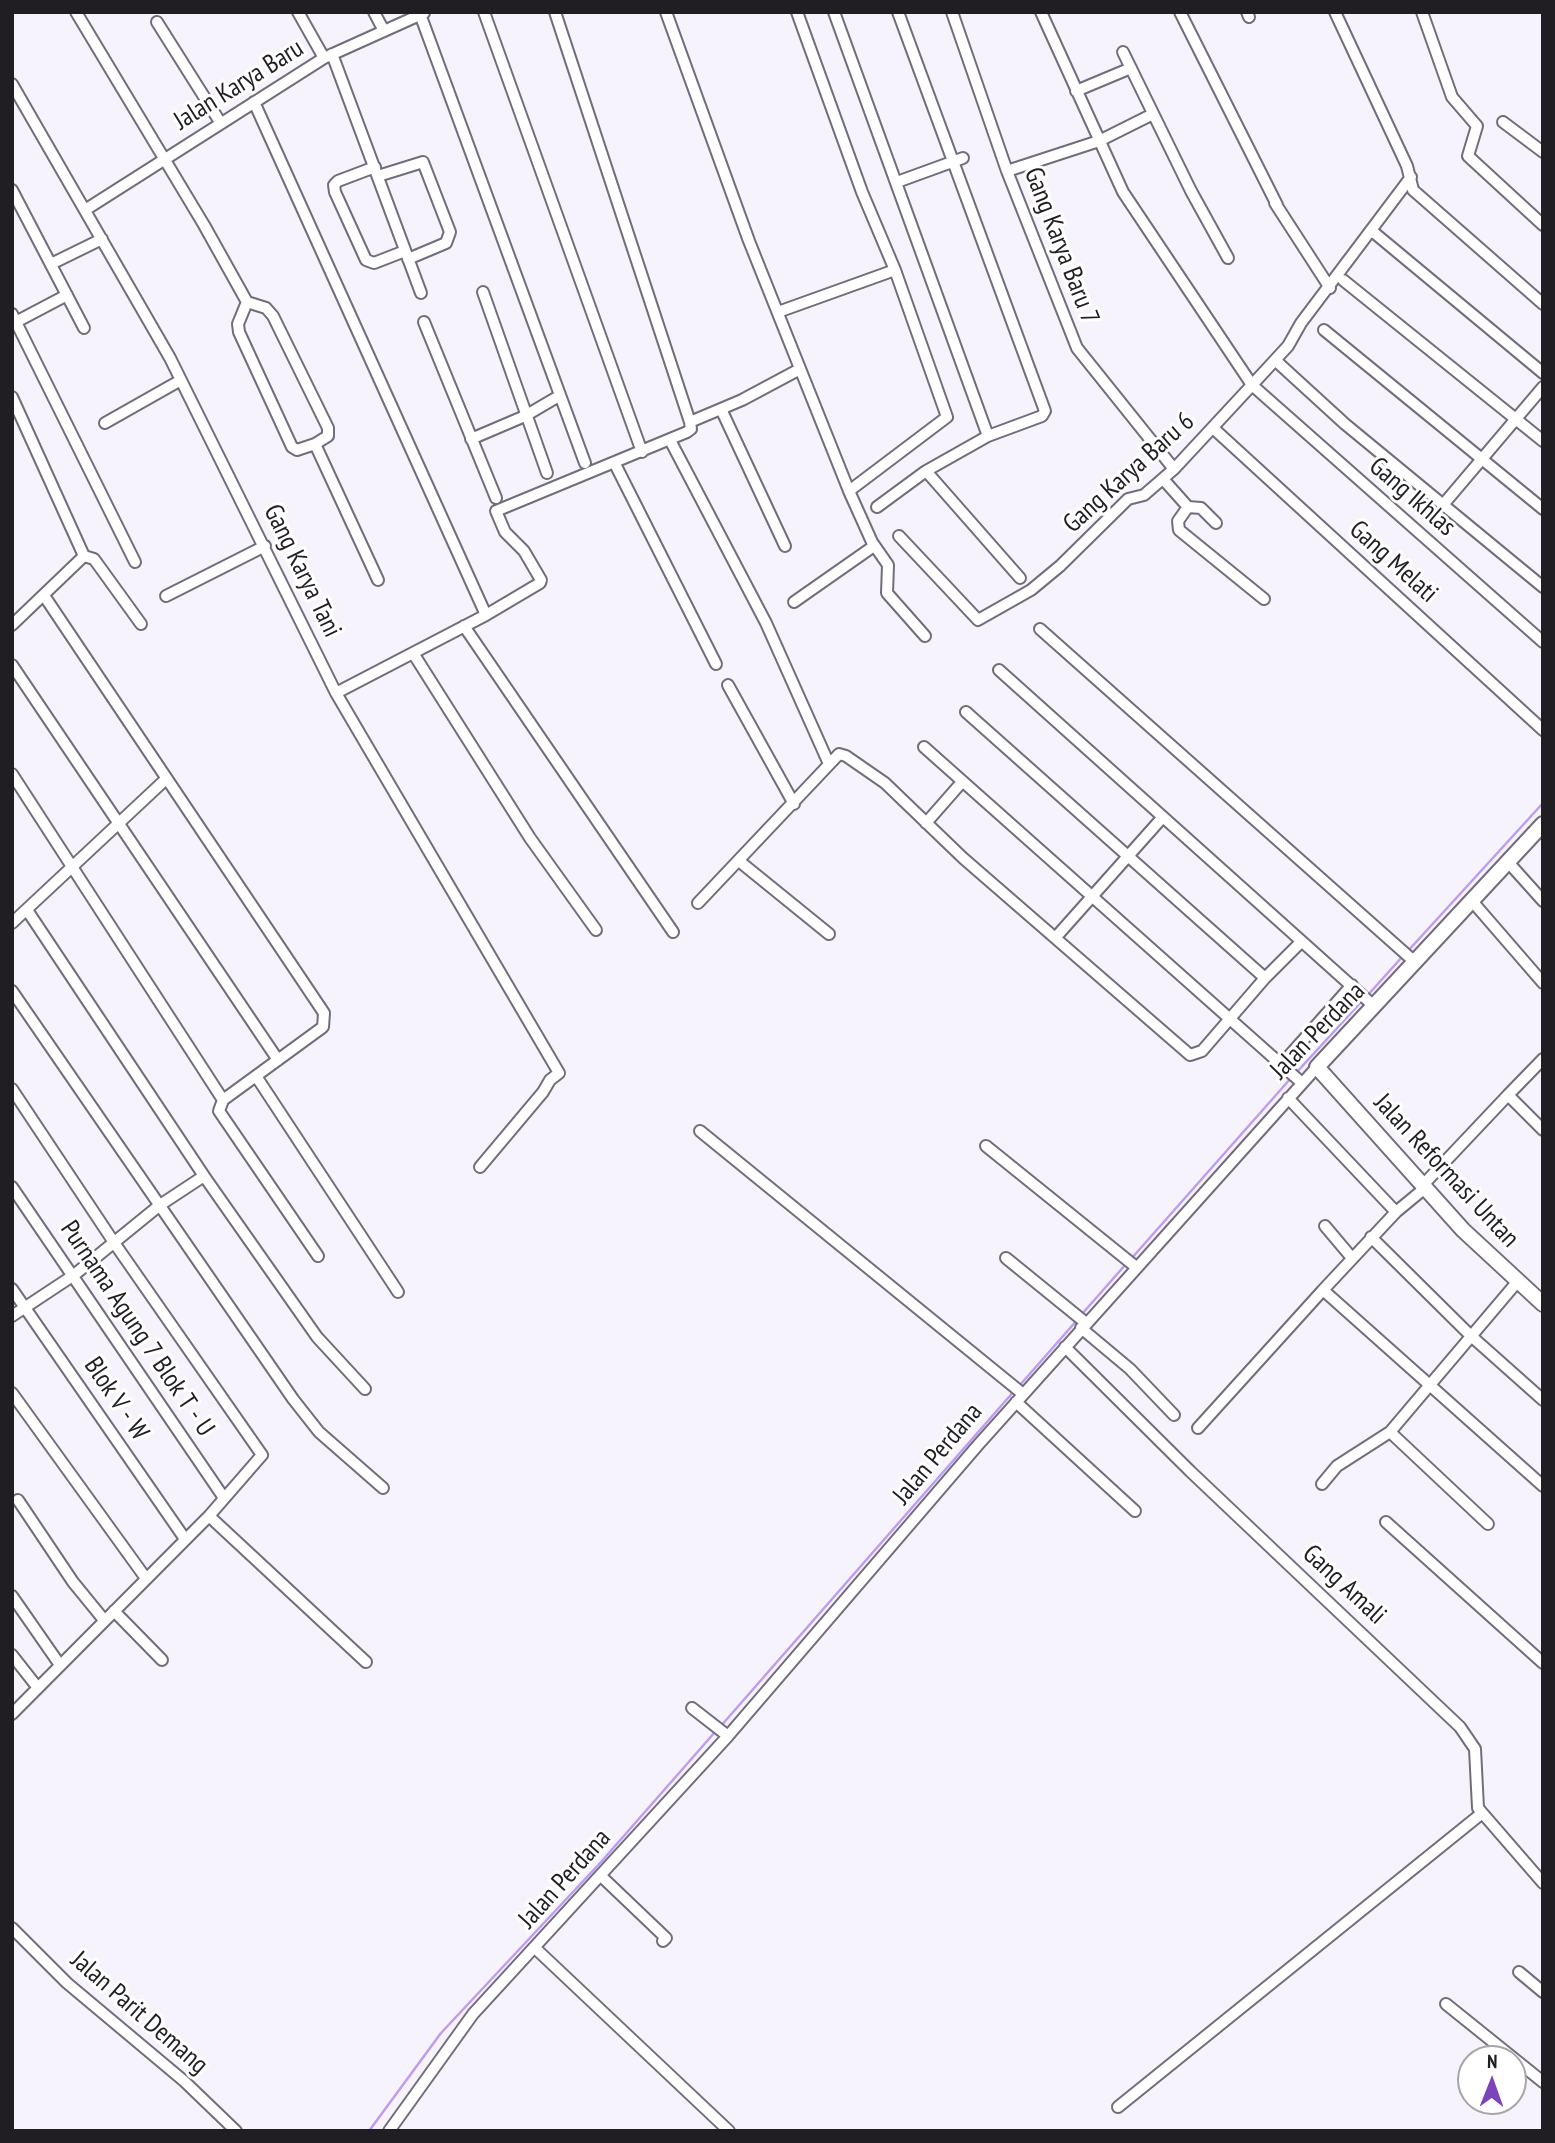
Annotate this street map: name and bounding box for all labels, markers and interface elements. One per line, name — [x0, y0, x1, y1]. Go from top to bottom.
street label: Jalan Karya Baru — [169, 33, 309, 137]
street label: Gang Karya Baru 7 — [1017, 163, 1105, 329]
street label: Gang Karya Baru 6 — [1057, 406, 1201, 540]
street label: Gang Ikhlas — [1362, 451, 1462, 543]
street label: Gang Karya Tani — [256, 500, 348, 642]
street label: Gang Melati — [1342, 514, 1444, 610]
street label: Jalan Perdana — [1264, 976, 1372, 1086]
street label: Jalan Reformasi Untan — [1367, 1088, 1525, 1254]
street label: Purnama Agung 7 Blok T - U — [53, 1215, 221, 1443]
street label: Blok V - W — [77, 1352, 155, 1446]
street label: Jalan Perdana — [887, 1397, 989, 1511]
street label: Gang Amali — [1296, 1539, 1392, 1631]
street label: Jalan Perdana — [512, 1823, 618, 1935]
street label: Jalan Parit Demang — [64, 1945, 214, 2081]
north arrow — [1457, 2045, 1527, 2115]
text: N — [1487, 2049, 1498, 2073]

